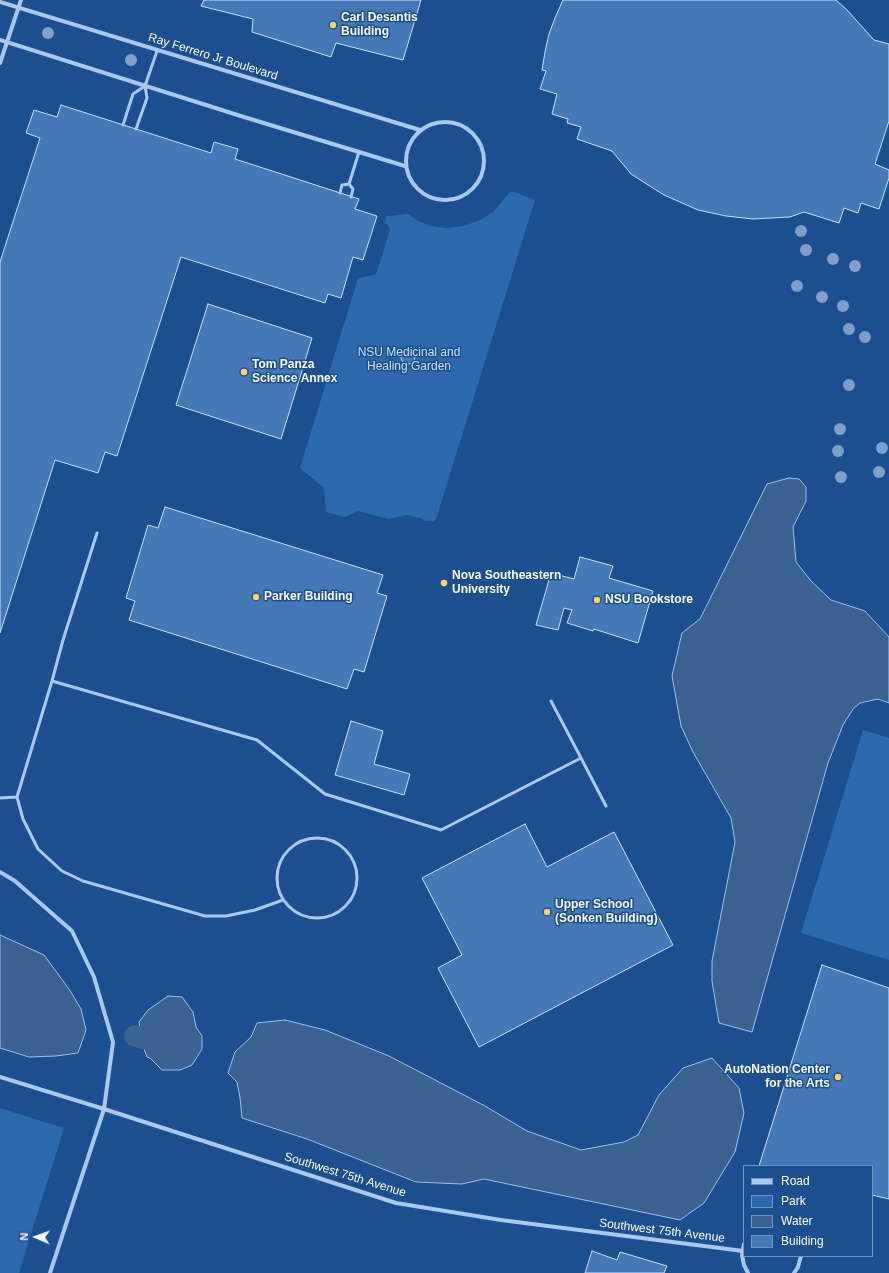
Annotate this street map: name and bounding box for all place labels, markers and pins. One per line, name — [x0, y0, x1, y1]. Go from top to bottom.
place label: Carl Desantis Building — [341, 11, 418, 39]
marker: Carl Desantis Building — [328, 20, 338, 30]
place label: Tom Panza Science Annex — [252, 358, 337, 386]
marker: Tom Panza Science Annex — [239, 367, 249, 377]
place label: Nova Southeastern University — [452, 569, 561, 597]
marker: Nova Southeastern University — [439, 578, 449, 588]
place label: Parker Building — [264, 590, 353, 604]
marker: Parker Building — [251, 592, 261, 602]
place label: NSU Bookstore — [605, 593, 693, 607]
marker: NSU Bookstore — [592, 595, 602, 605]
place label: Upper School (Sonken Building) — [555, 898, 658, 926]
marker: Upper School (Sonken Building) — [542, 907, 552, 917]
place label: AutoNation Center for the Arts — [724, 1063, 830, 1091]
marker: AutoNation Center for the Arts — [833, 1072, 843, 1082]

